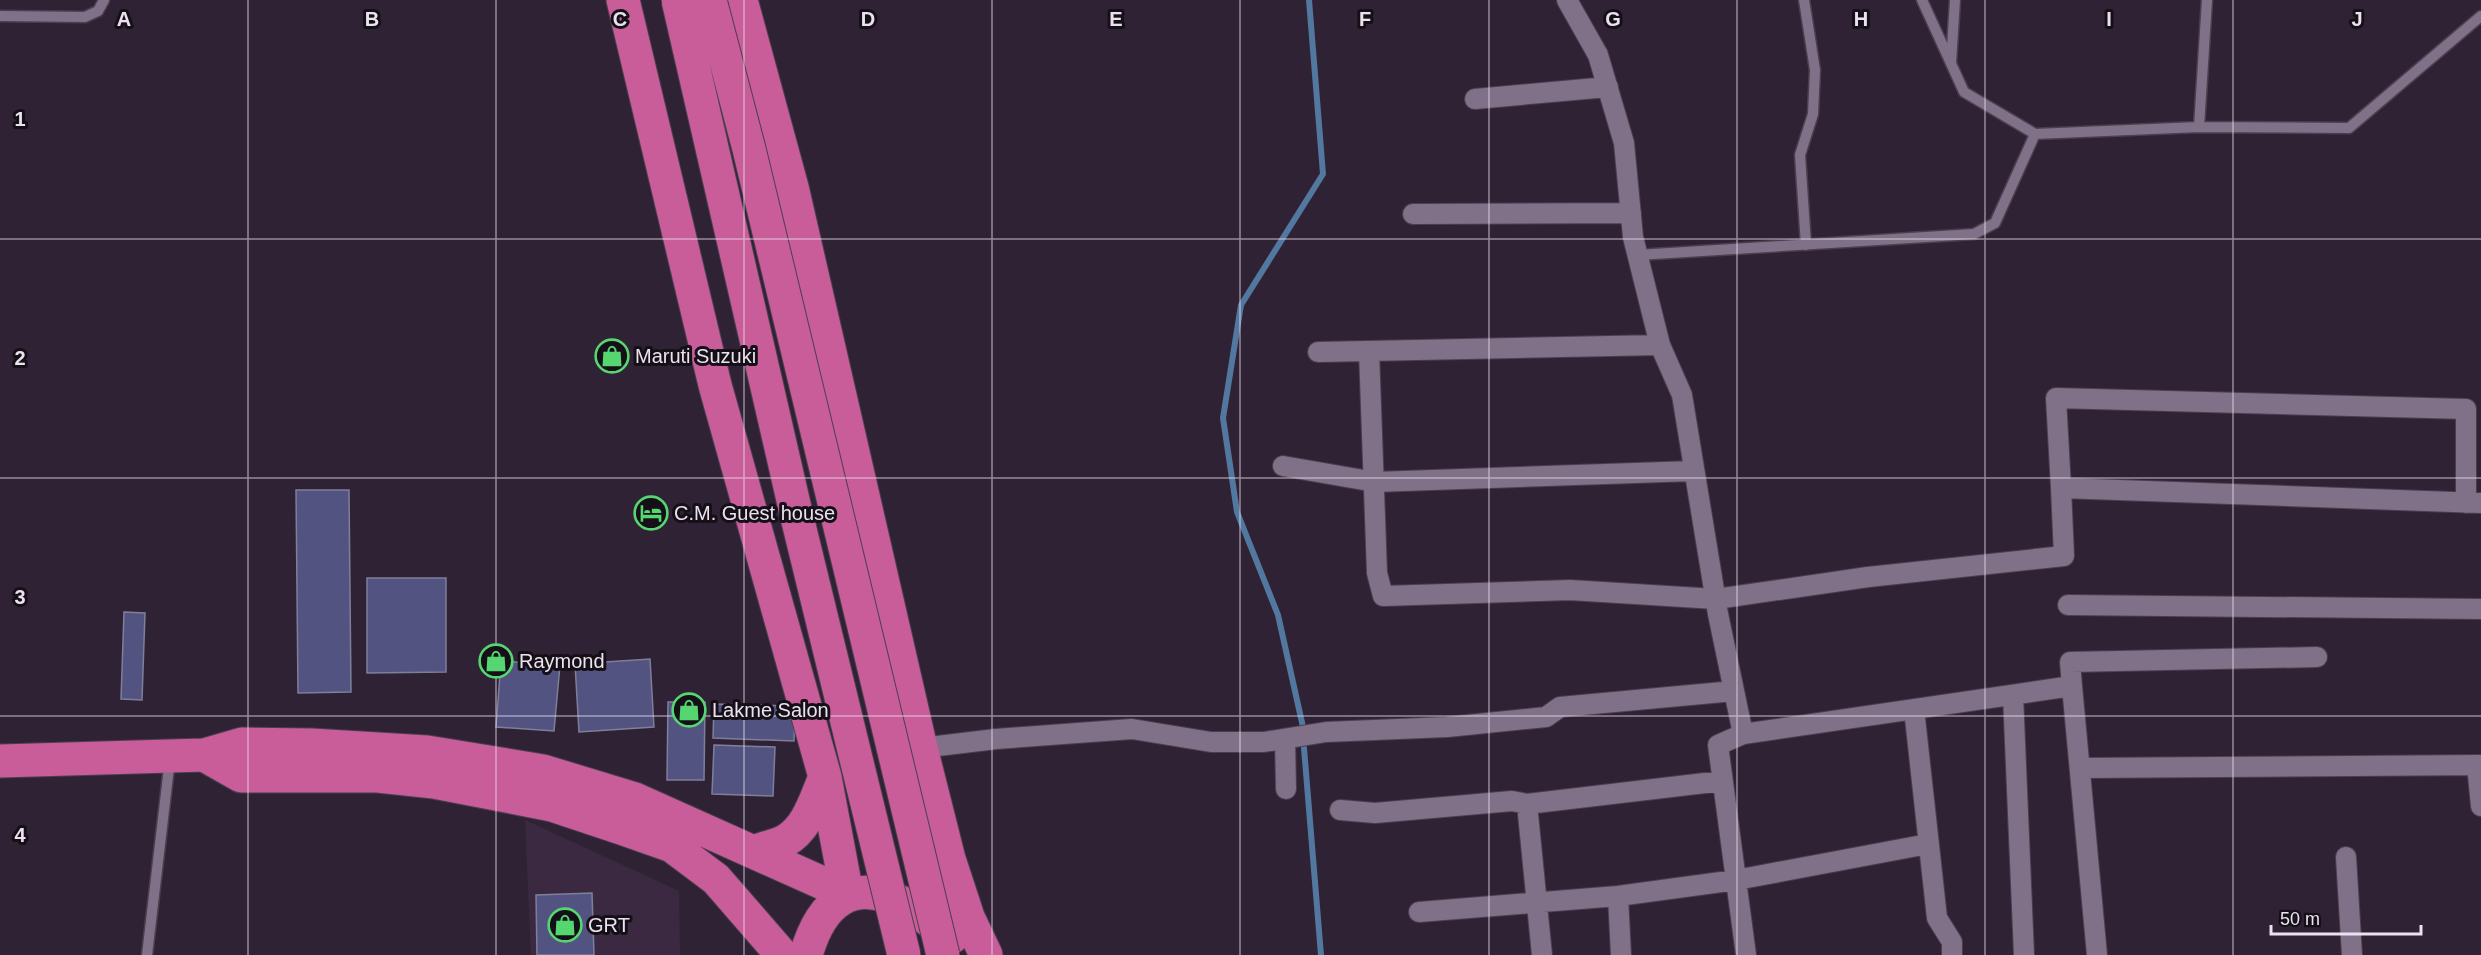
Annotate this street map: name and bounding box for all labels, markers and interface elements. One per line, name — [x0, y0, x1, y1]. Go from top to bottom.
text: A — [117, 8, 131, 30]
text: B — [365, 8, 379, 30]
text: C — [613, 8, 627, 30]
text: D — [861, 8, 875, 30]
text: E — [1109, 8, 1123, 30]
text: F — [1359, 8, 1371, 30]
text: G — [1605, 8, 1621, 30]
text: H — [1854, 8, 1868, 30]
text: I — [2106, 8, 2112, 30]
text: J — [2351, 8, 2363, 30]
text: 1 — [14, 108, 26, 130]
shop icon: Maruti Suzuki — [594, 338, 630, 374]
place label: Maruti Suzuki — [635, 345, 756, 367]
text: 2 — [14, 347, 26, 369]
hotel icon: C.M. Guest house — [633, 495, 669, 531]
place label: C.M. Guest house — [674, 502, 835, 524]
text: 3 — [14, 586, 26, 608]
shop icon: Raymond — [478, 643, 514, 679]
place label: Raymond — [519, 650, 605, 672]
shop icon: Lakme Salon — [671, 692, 707, 728]
place label: Lakme Salon — [712, 699, 829, 721]
text: 4 — [14, 824, 26, 846]
scale bar — [2271, 898, 2421, 936]
shop icon: GRT — [547, 907, 583, 943]
text: 50 m — [2280, 909, 2320, 929]
place label: GRT — [588, 914, 630, 936]

